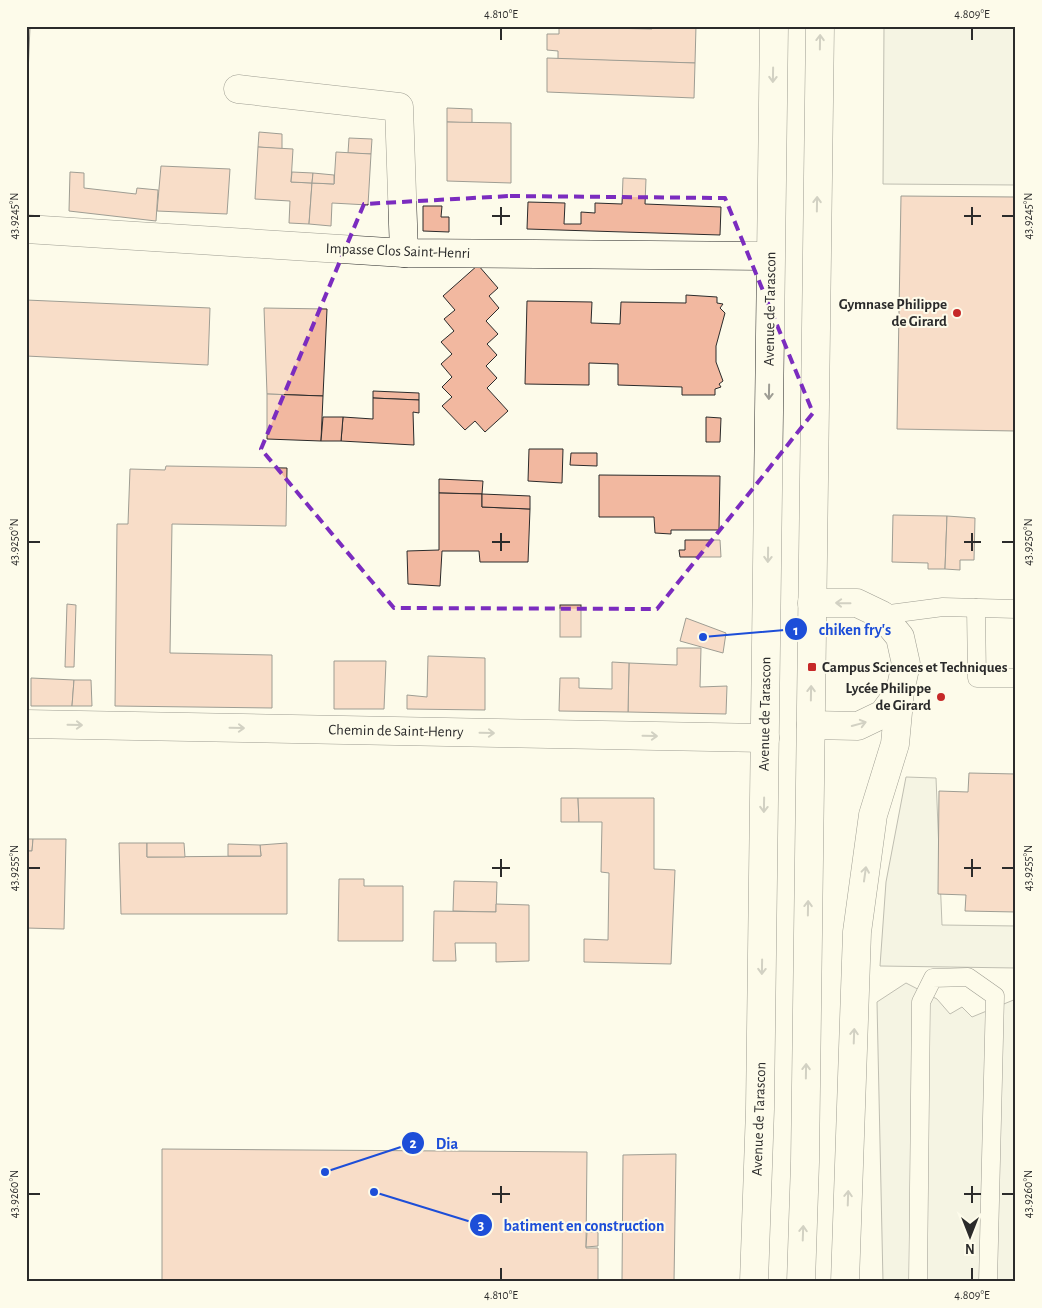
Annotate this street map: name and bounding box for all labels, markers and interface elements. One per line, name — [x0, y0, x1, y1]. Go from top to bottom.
text: 4.810°E — [484, 8, 518, 20]
text: 4.809°E — [954, 8, 990, 20]
one-way arrow — [815, 34, 825, 50]
one-way arrow — [768, 66, 778, 83]
text: 43.9245°N — [8, 192, 20, 240]
text: 43.9245°N — [1022, 192, 1034, 240]
one-way arrow — [812, 196, 822, 212]
street label: Impasse Clos Saint-Henri — [325, 241, 471, 261]
street label: Avenue de Tarascon — [762, 252, 778, 366]
place label: Gymnase Philippe de Girard — [839, 297, 947, 329]
marker: Gymnase Philippe de Girard — [951, 307, 963, 319]
one-way arrow — [764, 384, 774, 400]
text: 43.9250°N — [8, 518, 20, 566]
text: 43.9250°N — [1022, 518, 1034, 566]
one-way arrow — [763, 546, 773, 563]
one-way arrow — [836, 598, 852, 608]
callout: chiken fry's — [784, 614, 901, 645]
text: chiken fry's — [819, 622, 891, 639]
text: 1 — [793, 623, 799, 638]
street label: Avenue de Tarascon — [757, 657, 773, 771]
place label: Campus Sciences et Techniques — [822, 660, 1008, 675]
marker: Campus Sciences et Techniques — [806, 661, 818, 673]
place label: Lycée Philippe de Girard — [846, 681, 931, 713]
one-way arrow — [806, 685, 816, 702]
marker: Lycée Philippe de Girard — [935, 691, 947, 703]
one-way arrow — [851, 719, 867, 728]
one-way arrow — [67, 721, 83, 730]
street label: Chemin de Saint-Henry — [328, 722, 464, 740]
one-way arrow — [229, 724, 245, 733]
one-way arrow — [479, 728, 495, 738]
one-way arrow — [642, 731, 658, 741]
one-way arrow — [759, 797, 768, 813]
text: 43.9255°N — [8, 845, 20, 891]
text: 43.9255°N — [1022, 845, 1034, 891]
one-way arrow — [860, 866, 870, 882]
one-way arrow — [803, 900, 813, 916]
one-way arrow — [757, 959, 766, 975]
one-way arrow — [849, 1028, 858, 1044]
street label: Avenue de Tarascon — [750, 1062, 768, 1176]
one-way arrow — [801, 1063, 811, 1079]
callout: Dia — [400, 1127, 468, 1158]
text: 2 — [409, 1136, 417, 1151]
text: Dia — [436, 1136, 458, 1152]
text: 43.9260°N — [8, 1170, 20, 1218]
text: 43.9260°N — [1022, 1170, 1034, 1218]
one-way arrow — [843, 1190, 852, 1206]
callout: batiment en construction — [468, 1210, 674, 1241]
north arrow — [944, 1210, 994, 1260]
text: 3 — [478, 1218, 484, 1233]
text: batiment en construction — [504, 1218, 664, 1234]
one-way arrow — [798, 1225, 807, 1241]
text: N — [965, 1241, 975, 1255]
text: 4.810°E — [484, 1289, 518, 1301]
text: 4.809°E — [954, 1289, 990, 1301]

